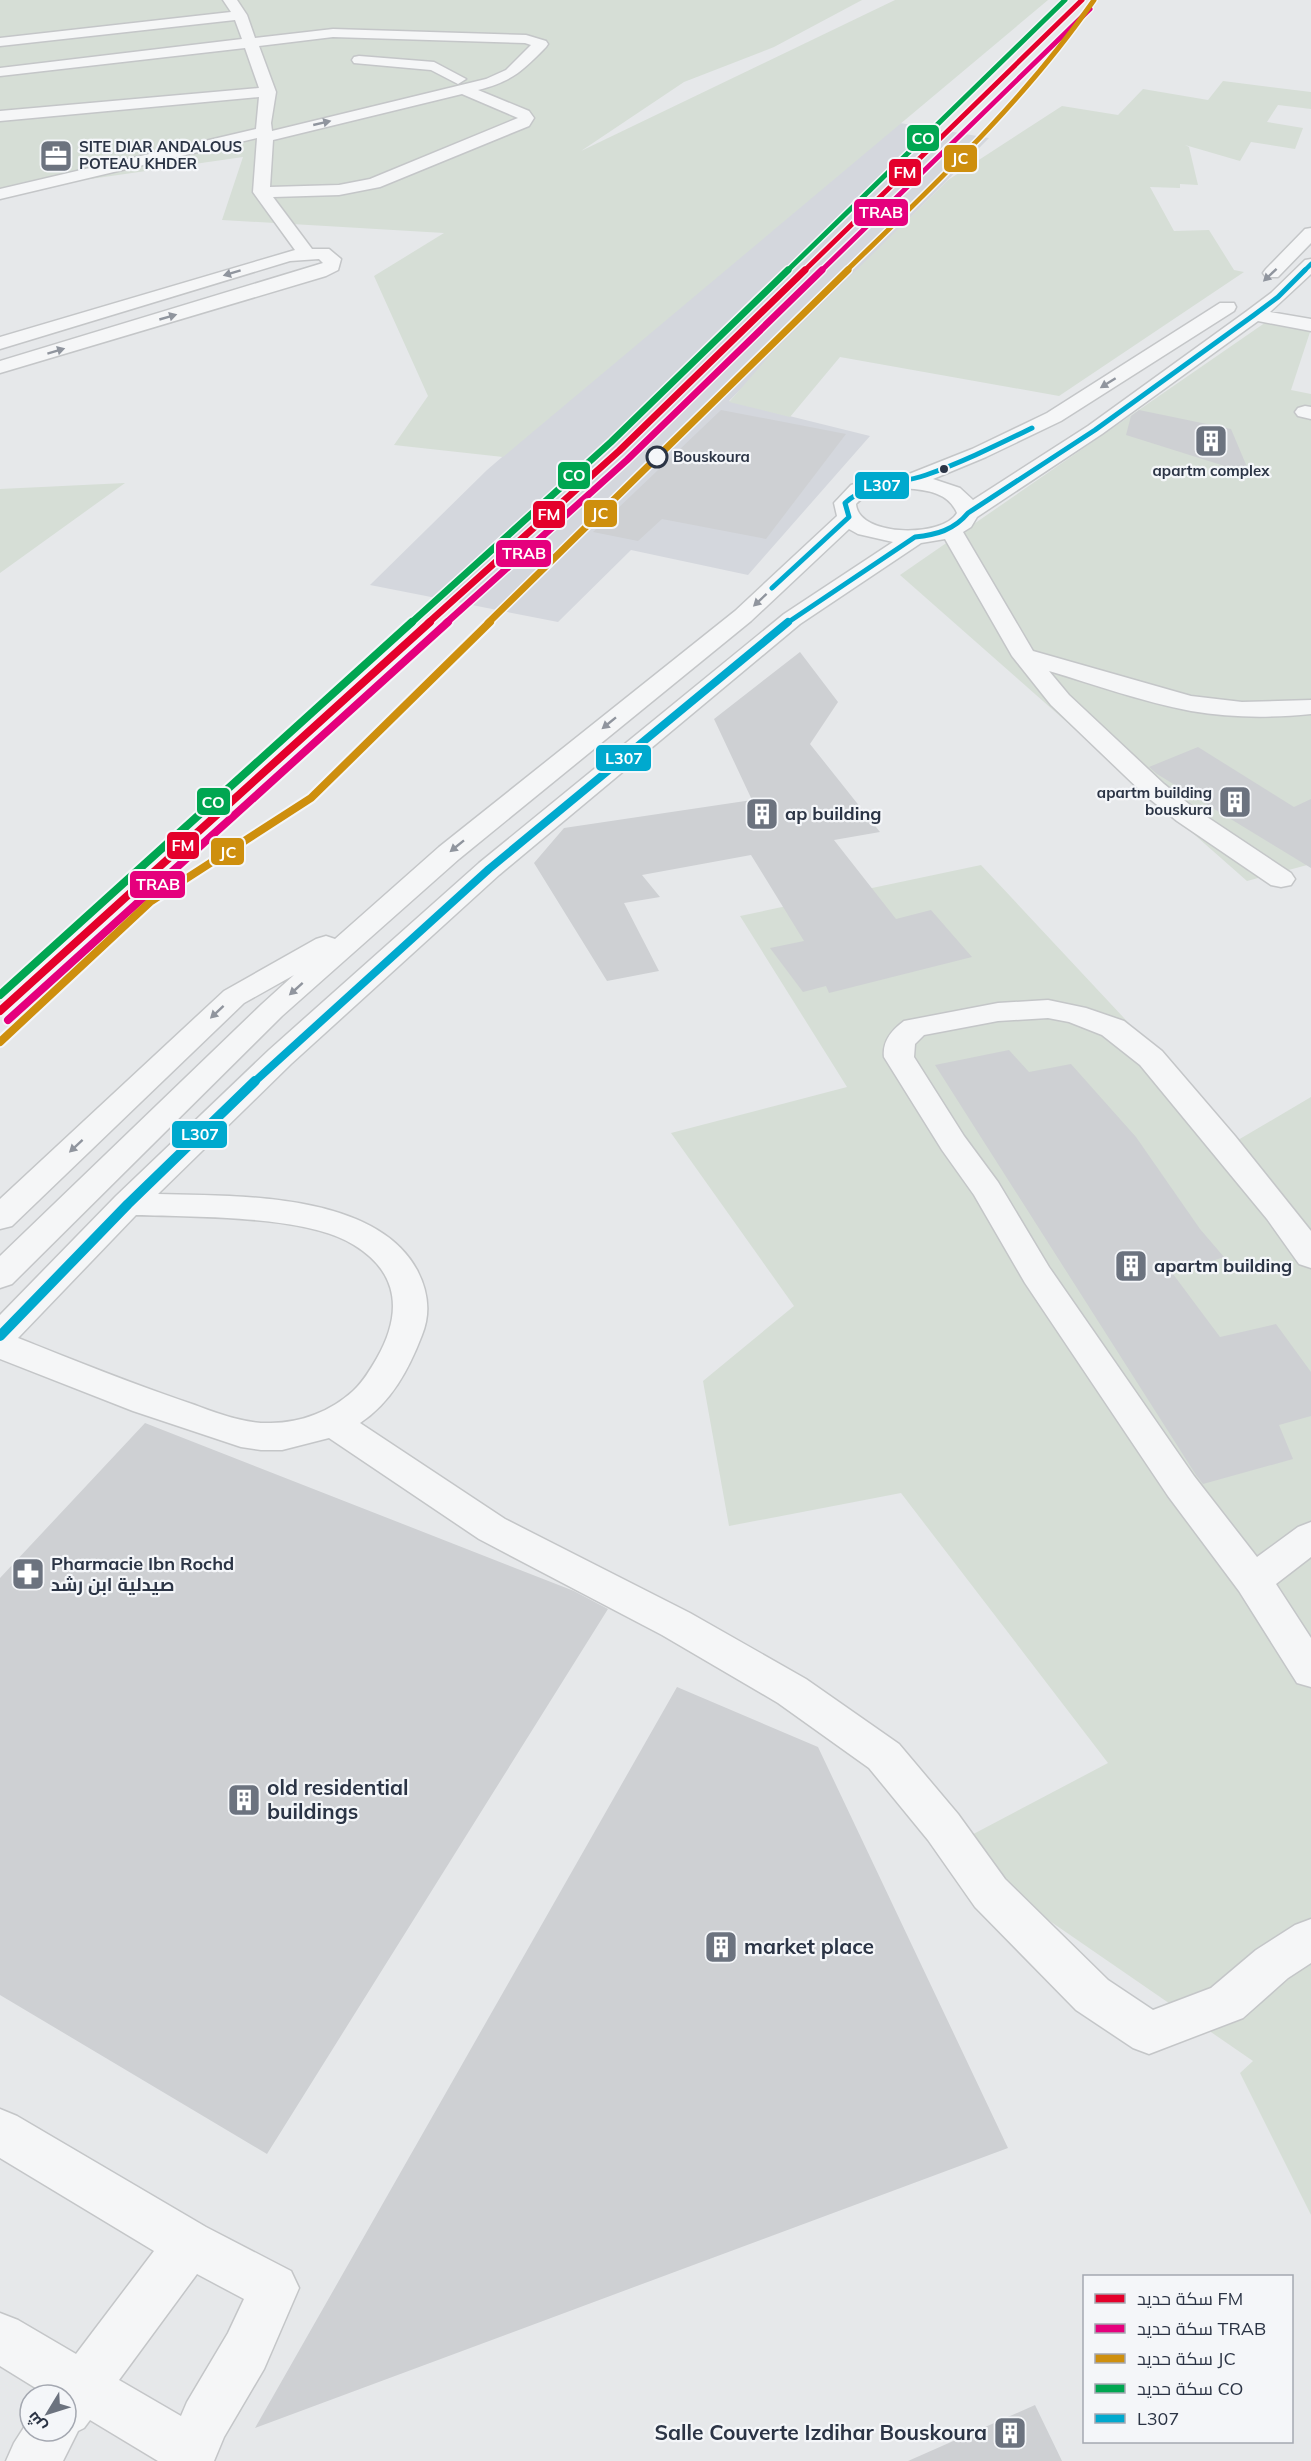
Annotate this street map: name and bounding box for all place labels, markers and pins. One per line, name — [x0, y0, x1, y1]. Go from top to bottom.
place label: SITE DIAR ANDALOUS POTEAU KHDER — [79, 137, 243, 173]
office icon: SITE DIAR ANDALOUS POTEAU KHDER — [38, 138, 74, 174]
building icon: apartm complex — [1193, 423, 1229, 459]
marker: Bouskoura — [646, 446, 668, 468]
place label: Bouskoura — [673, 447, 750, 466]
place label: apartm complex — [1153, 461, 1270, 480]
unlabelled marker — [938, 463, 950, 475]
place label: apartm building bouskura — [1097, 783, 1212, 819]
building icon: apartm building bouskura — [1217, 784, 1253, 820]
building icon: ap building — [744, 796, 780, 832]
place label: ap building — [785, 802, 881, 825]
building icon: apartm building — [1113, 1248, 1149, 1284]
place label: apartm building — [1154, 1254, 1292, 1277]
place label: Pharmacie Ibn Rochd صيدلية ابن رشد — [51, 1552, 234, 1596]
pharmacy icon: Pharmacie Ibn Rochd صيدلية ابن رشد — [10, 1556, 46, 1592]
place label: old residential buildings — [267, 1774, 408, 1824]
building icon: old residential buildings — [226, 1782, 262, 1818]
building icon: market place — [703, 1929, 739, 1965]
place label: market place — [744, 1933, 874, 1959]
building icon: Salle Couverte Izdihar Bouskoura — [992, 2415, 1028, 2451]
place label: Salle Couverte Izdihar Bouskoura — [654, 2419, 987, 2445]

